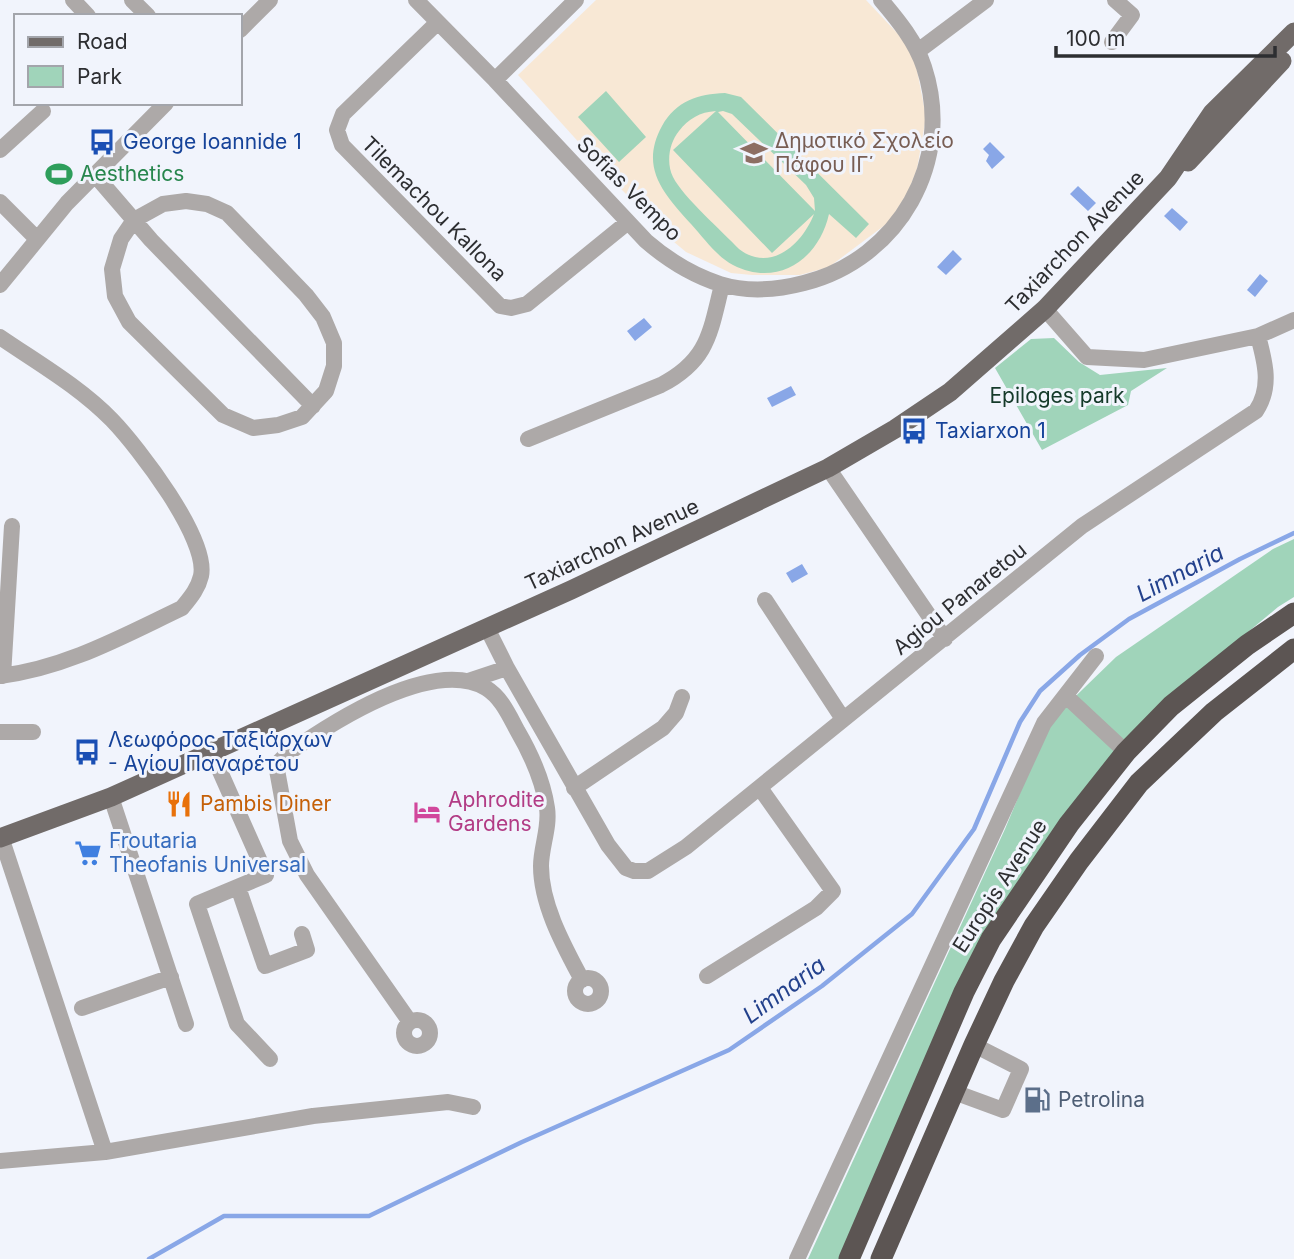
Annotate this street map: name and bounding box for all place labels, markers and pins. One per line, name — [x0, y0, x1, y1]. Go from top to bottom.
bus stop icon: George Ioannide 1 — [87, 127, 117, 157]
place label: Δημοτικό Σχολείο Πάφου ΙΓ΄ — [775, 128, 954, 177]
place label: George Ioannide 1 — [123, 129, 302, 154]
school or university icon: Δημοτικό Σχολείο Πάφου ΙΓ΄ — [739, 138, 769, 168]
sports icon: Aesthetics — [44, 159, 74, 189]
place label: Aesthetics — [80, 161, 184, 186]
bus stop icon: Taxiarxon 1 — [899, 416, 929, 446]
place label: Taxiarxon 1 — [935, 418, 1046, 443]
place label: Λεωφόρος Ταξιάρχων - Αγίου Παναρέτου — [108, 727, 333, 776]
bus stop icon: Λεωφόρος Ταξιάρχων - Αγίου Παναρέτου — [72, 737, 102, 767]
place label: Aphrodite Gardens — [448, 787, 545, 836]
restaurant icon: Pambis Diner — [164, 789, 194, 819]
place label: Pambis Diner — [200, 791, 331, 816]
hotel icon: Aphrodite Gardens — [412, 797, 442, 827]
place label: Froutaria Theofanis Universal — [109, 828, 306, 877]
supermarket icon: Froutaria Theofanis Universal — [73, 838, 103, 868]
fuel station icon: Petrolina — [1022, 1085, 1052, 1115]
place label: Petrolina — [1058, 1087, 1145, 1112]

